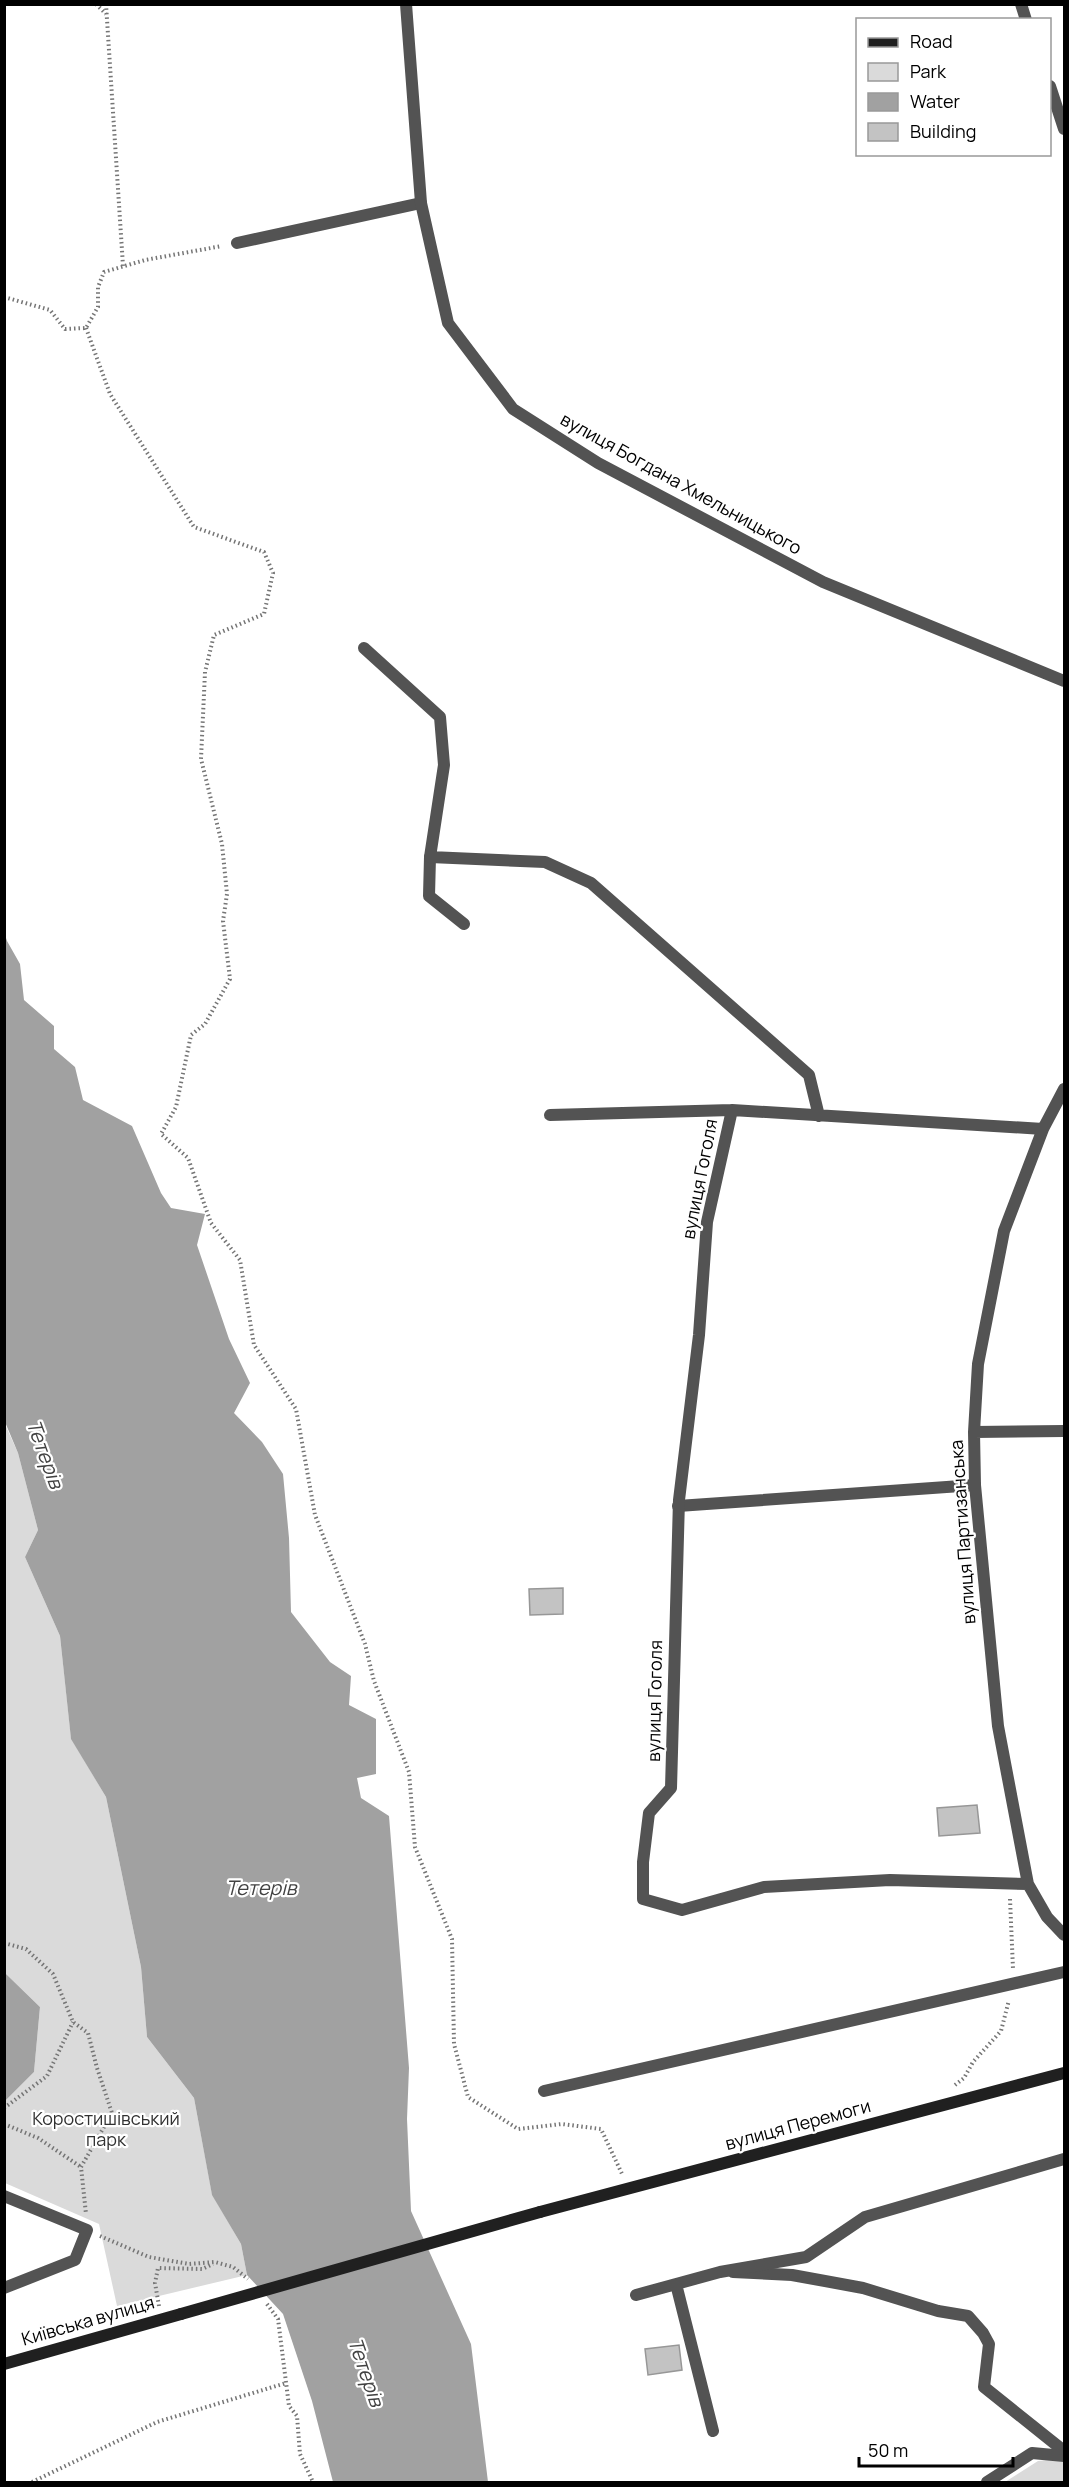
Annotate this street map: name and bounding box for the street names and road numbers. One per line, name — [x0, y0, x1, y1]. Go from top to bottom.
street label: вулиця Богдана Хмельницького — [557, 407, 806, 560]
street label: вулиця Гоголя — [676, 1117, 722, 1241]
street label: вулиця Партизанська — [944, 1439, 980, 1625]
street label: вулиця Гоголя — [641, 1640, 667, 1762]
street label: вулиця Перемоги — [722, 2093, 873, 2155]
street label: Київська вулиця — [18, 2290, 157, 2351]

